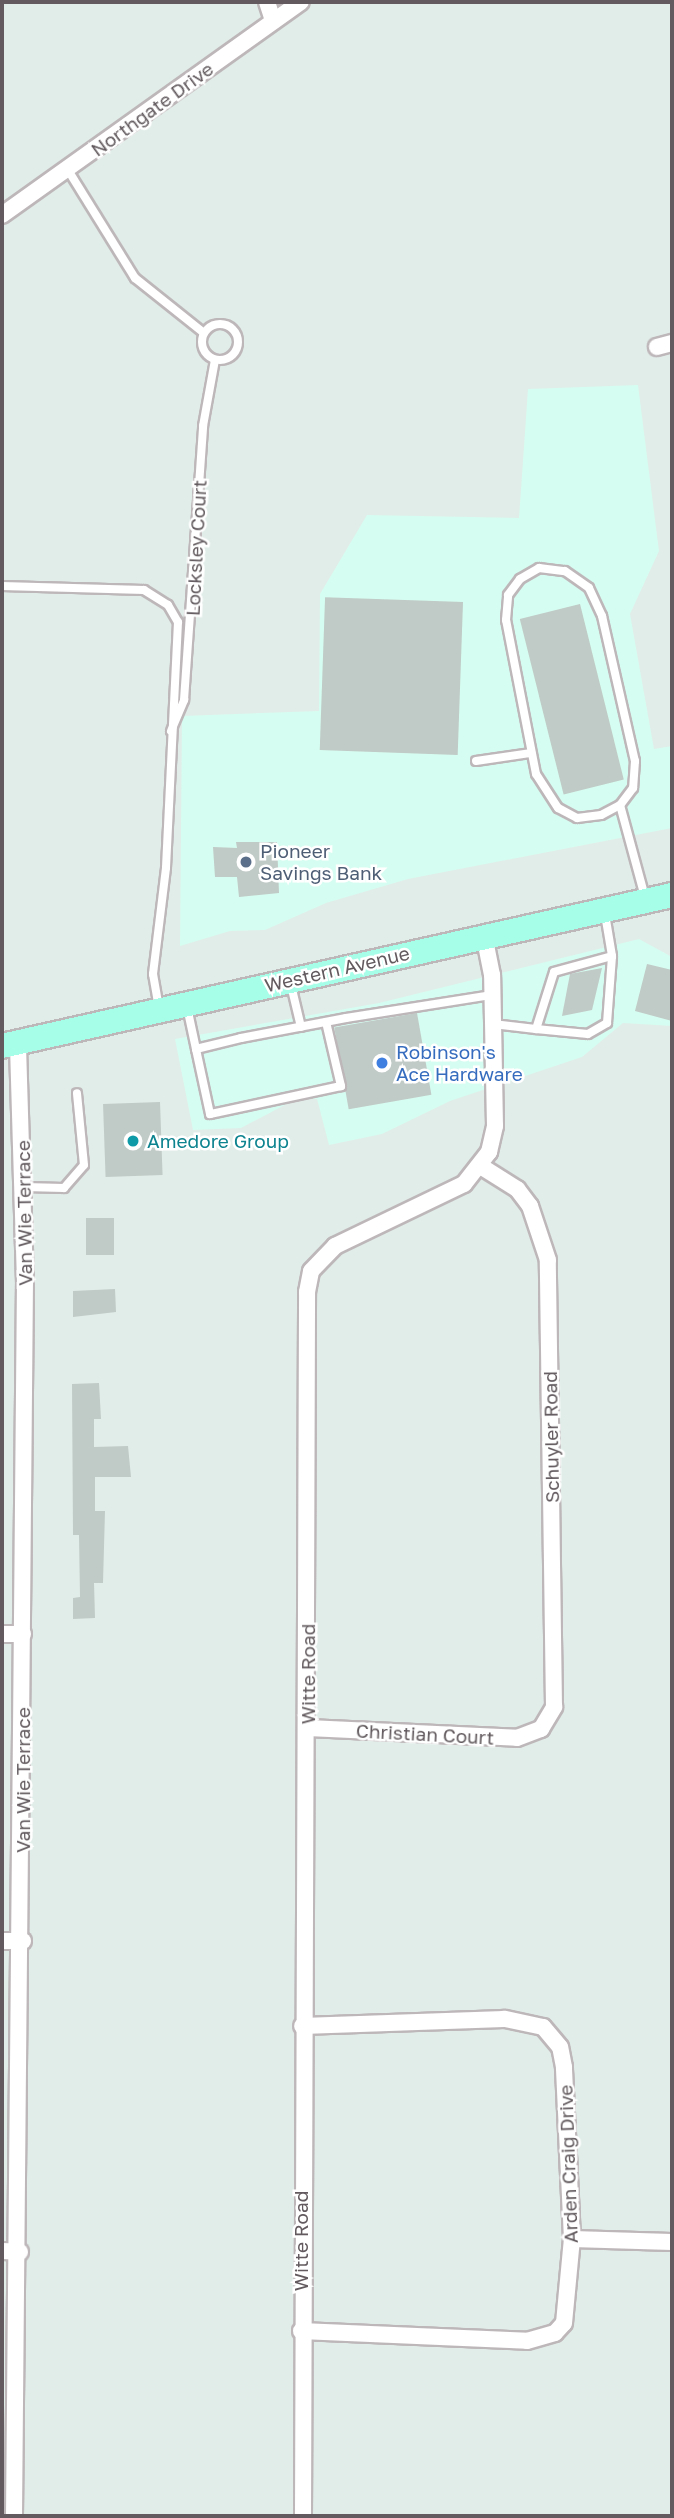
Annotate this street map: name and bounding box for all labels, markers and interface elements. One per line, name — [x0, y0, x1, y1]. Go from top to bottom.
street label: Northgate Drive — [86, 57, 218, 161]
street label: Locksley Court — [181, 479, 211, 617]
place label: Pioneer Savings Bank — [260, 840, 382, 884]
marker: Pioneer Savings Bank — [238, 854, 254, 870]
street label: Western Avenue — [262, 941, 412, 997]
place label: Robinson's Ace Hardware — [396, 1041, 523, 1085]
marker: Robinson's Ace Hardware — [374, 1055, 390, 1071]
place label: Amedore Group — [147, 1130, 289, 1152]
marker: Amedore Group — [125, 1133, 141, 1149]
street label: Van Wie Terrace — [11, 1140, 37, 1286]
street label: Schuyler Road — [538, 1371, 564, 1503]
street label: Witte Road — [297, 1624, 319, 1724]
street label: Van Wie Terrace — [12, 1707, 34, 1853]
street label: Christian Court — [355, 1719, 495, 1749]
street label: Arden Craig Drive — [554, 2084, 582, 2244]
street label: Witte Road — [290, 2191, 312, 2291]

